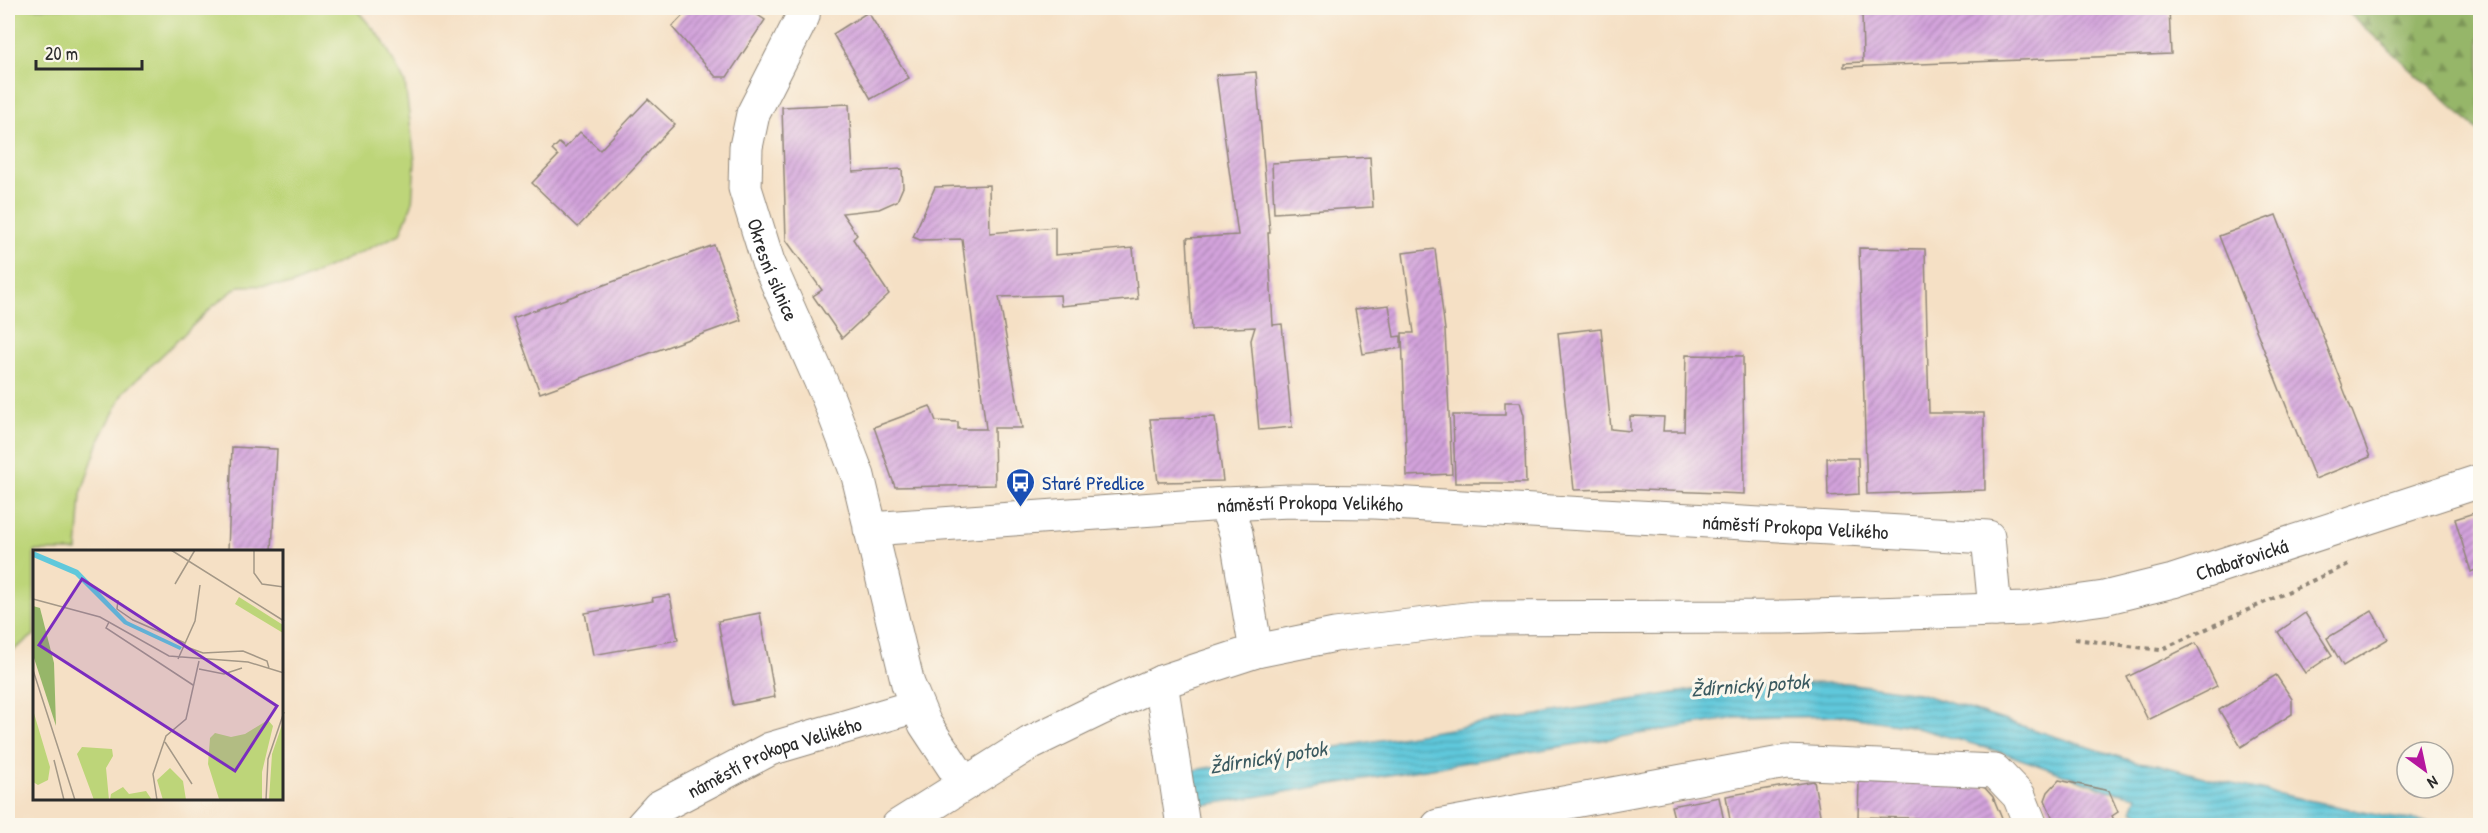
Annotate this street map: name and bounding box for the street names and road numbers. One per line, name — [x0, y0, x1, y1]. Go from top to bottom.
street label: Okresní silnice — [742, 215, 806, 325]
street label: náměstí Prokopa Velikého — [1216, 487, 1404, 518]
street label: náměstí Prokopa Velikého — [1701, 507, 1889, 545]
street label: Chabařovická — [2192, 531, 2291, 586]
street label: náměstí Prokopa Velikého — [682, 709, 865, 804]

